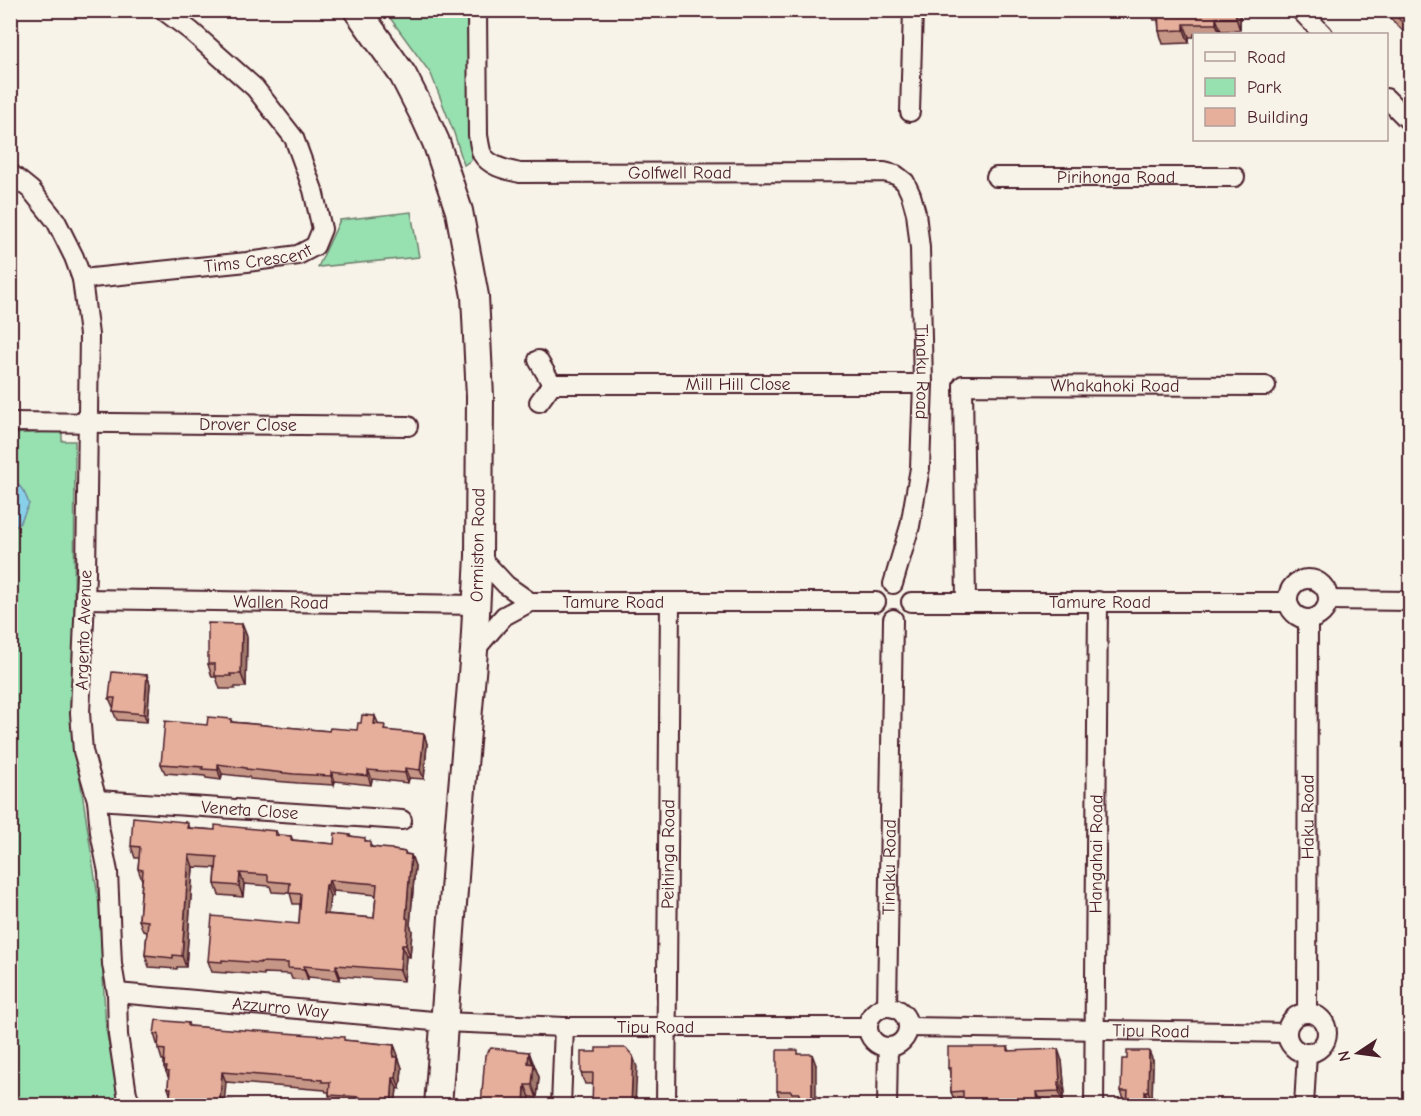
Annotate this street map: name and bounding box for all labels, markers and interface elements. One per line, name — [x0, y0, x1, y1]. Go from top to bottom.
legend — [1193, 33, 1388, 141]
text: Road — [1247, 47, 1286, 68]
text: Park — [1247, 77, 1282, 98]
text: Building — [1247, 107, 1309, 128]
street label: Golfwell Road — [628, 162, 732, 183]
street label: Pirihonga Road — [1057, 167, 1175, 188]
street label: Tims Crescent — [203, 239, 316, 277]
street label: Tinaku Road — [911, 324, 934, 420]
street label: Mill Hill Close — [685, 374, 791, 395]
street label: Whakahoki Road — [1050, 375, 1180, 396]
street label: Drover Close — [199, 413, 297, 435]
street label: Ormiston Road — [467, 488, 489, 602]
street label: Argento Avenue — [71, 569, 97, 691]
street label: Wallen Road — [233, 591, 329, 613]
street label: Tamure Road — [562, 592, 664, 613]
street label: Tamure Road — [1049, 592, 1151, 613]
street label: Haku Road — [1297, 774, 1318, 860]
street label: Hangahai Road — [1085, 794, 1107, 914]
street label: Veneta Close — [200, 796, 299, 824]
street label: Peihinga Road — [657, 799, 679, 909]
street label: Tinaku Road — [878, 819, 900, 915]
street label: Azzurro Way — [231, 993, 330, 1022]
street label: Tipu Road — [617, 1017, 694, 1038]
street label: Tipu Road — [1112, 1020, 1190, 1042]
north arrow — [1328, 1023, 1388, 1083]
text: N — [1334, 1049, 1354, 1063]

